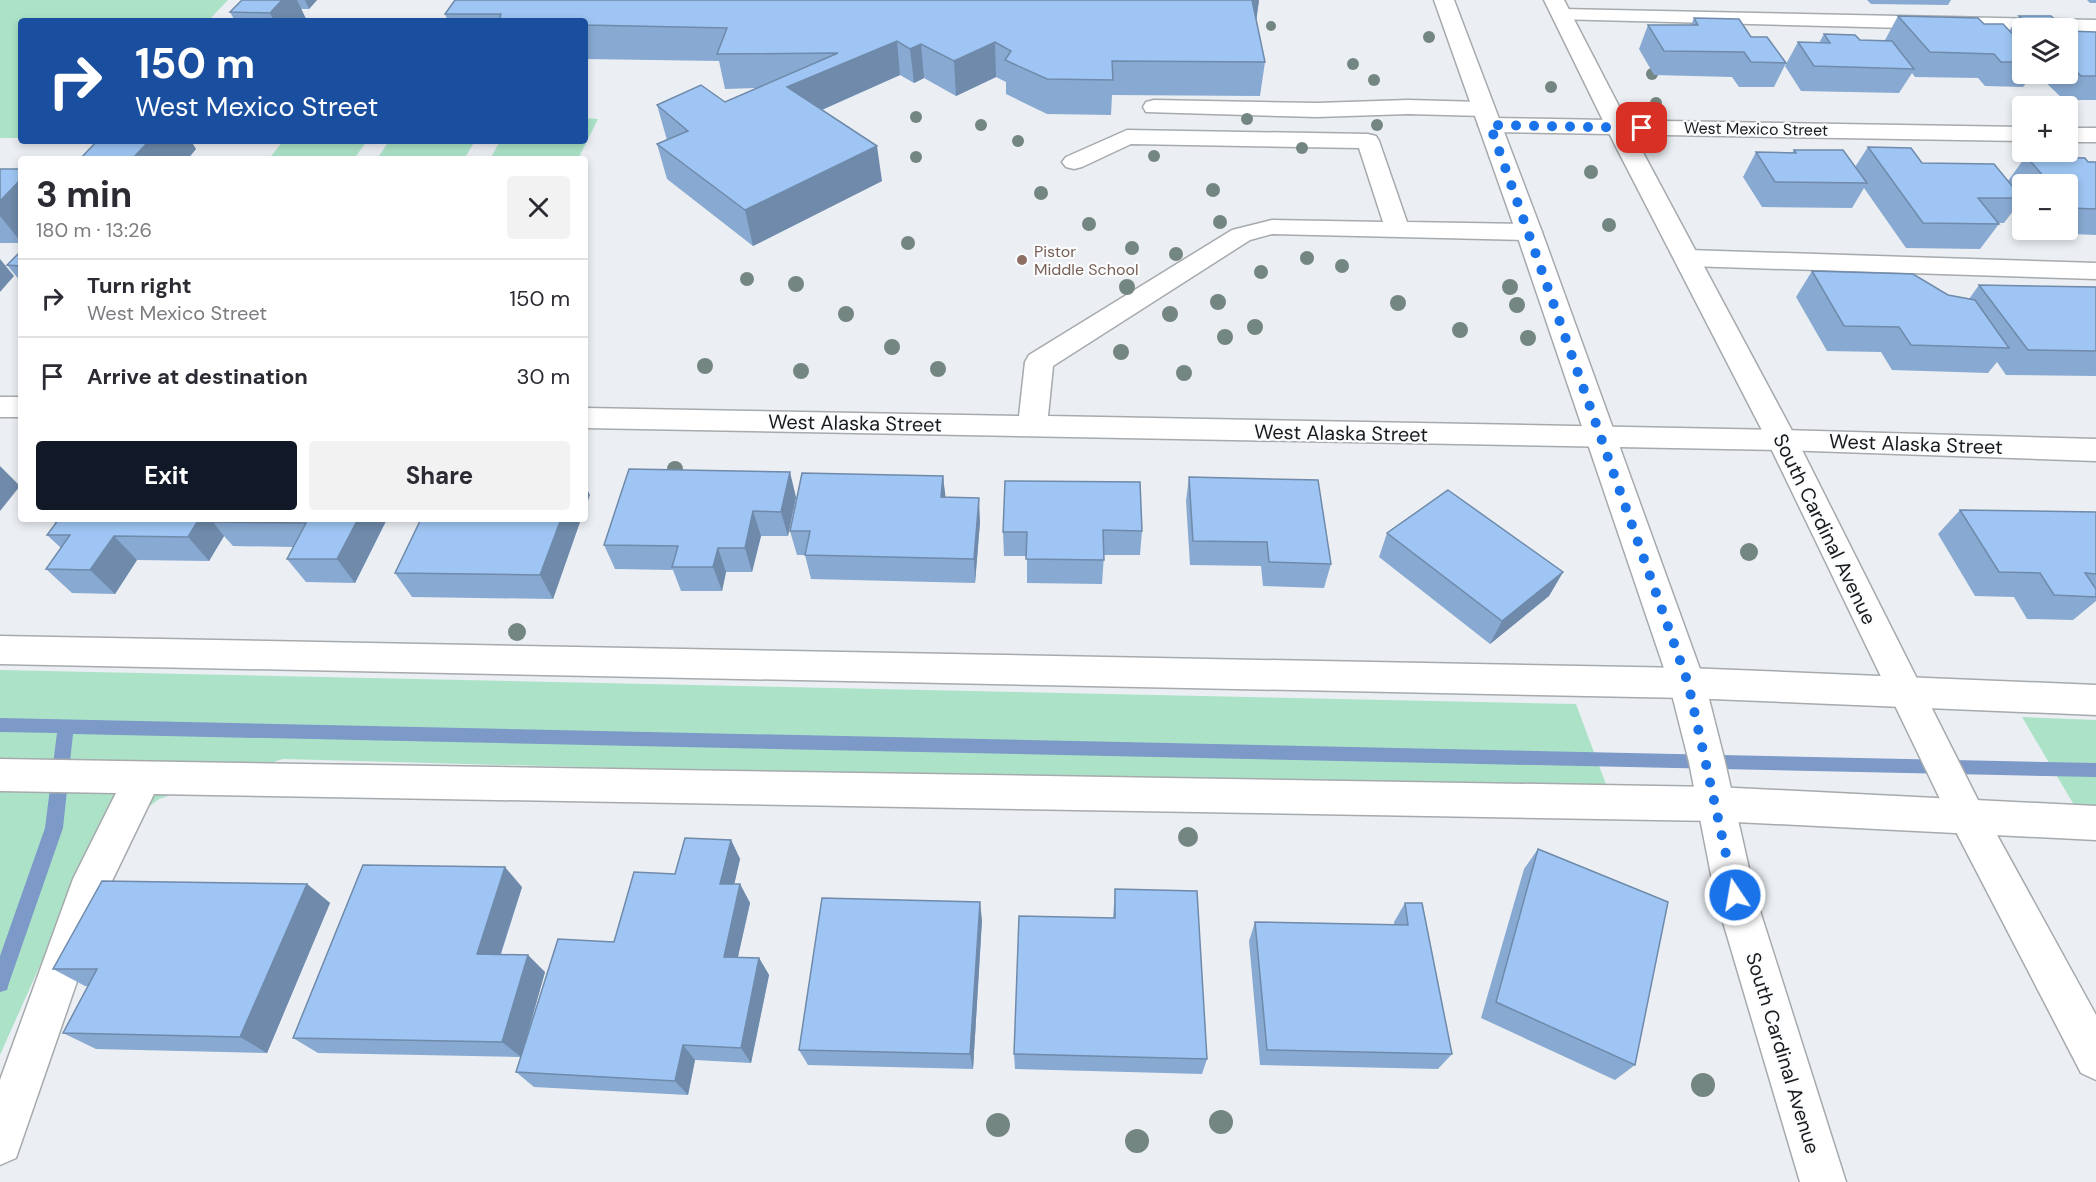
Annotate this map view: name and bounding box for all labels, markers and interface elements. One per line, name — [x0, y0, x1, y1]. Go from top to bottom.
map controls — [2012, 18, 2078, 240]
button: layers — [2012, 18, 2078, 84]
text: 150 m — [135, 36, 255, 91]
icon: right — [36, 42, 114, 120]
text: West Mexico Street — [135, 89, 378, 124]
button: + — [2012, 96, 2078, 162]
pin — [1616, 102, 1667, 153]
icon: arrive — [1625, 111, 1658, 144]
street label: West Mexico Street — [1684, 117, 1828, 141]
text: 3 min — [36, 171, 132, 218]
button: − — [2012, 174, 2078, 240]
button: close — [507, 176, 570, 239]
text: 180 m · 13:26 — [36, 217, 152, 243]
place label: Pistor Middle School — [1034, 241, 1138, 280]
marker: Pistor Middle School — [1015, 253, 1029, 267]
text: Turn right — [87, 271, 192, 300]
icon: right — [36, 282, 69, 315]
text: 150 m — [509, 284, 570, 313]
text: West Mexico Street — [87, 300, 267, 326]
icon: arrive — [36, 360, 69, 393]
text: Arrive at destination — [87, 362, 308, 391]
text: 30 m — [516, 362, 570, 391]
street label: West Alaska Street — [768, 408, 942, 438]
street label: West Alaska Street — [1254, 418, 1428, 448]
street label: West Alaska Street — [1829, 428, 2004, 460]
street label: South Cardinal Avenue — [1767, 429, 1883, 629]
button: Exit — [36, 441, 297, 510]
button: Share — [309, 441, 570, 510]
position arrow — [1703, 863, 1767, 927]
street label: South Cardinal Avenue — [1740, 949, 1826, 1157]

